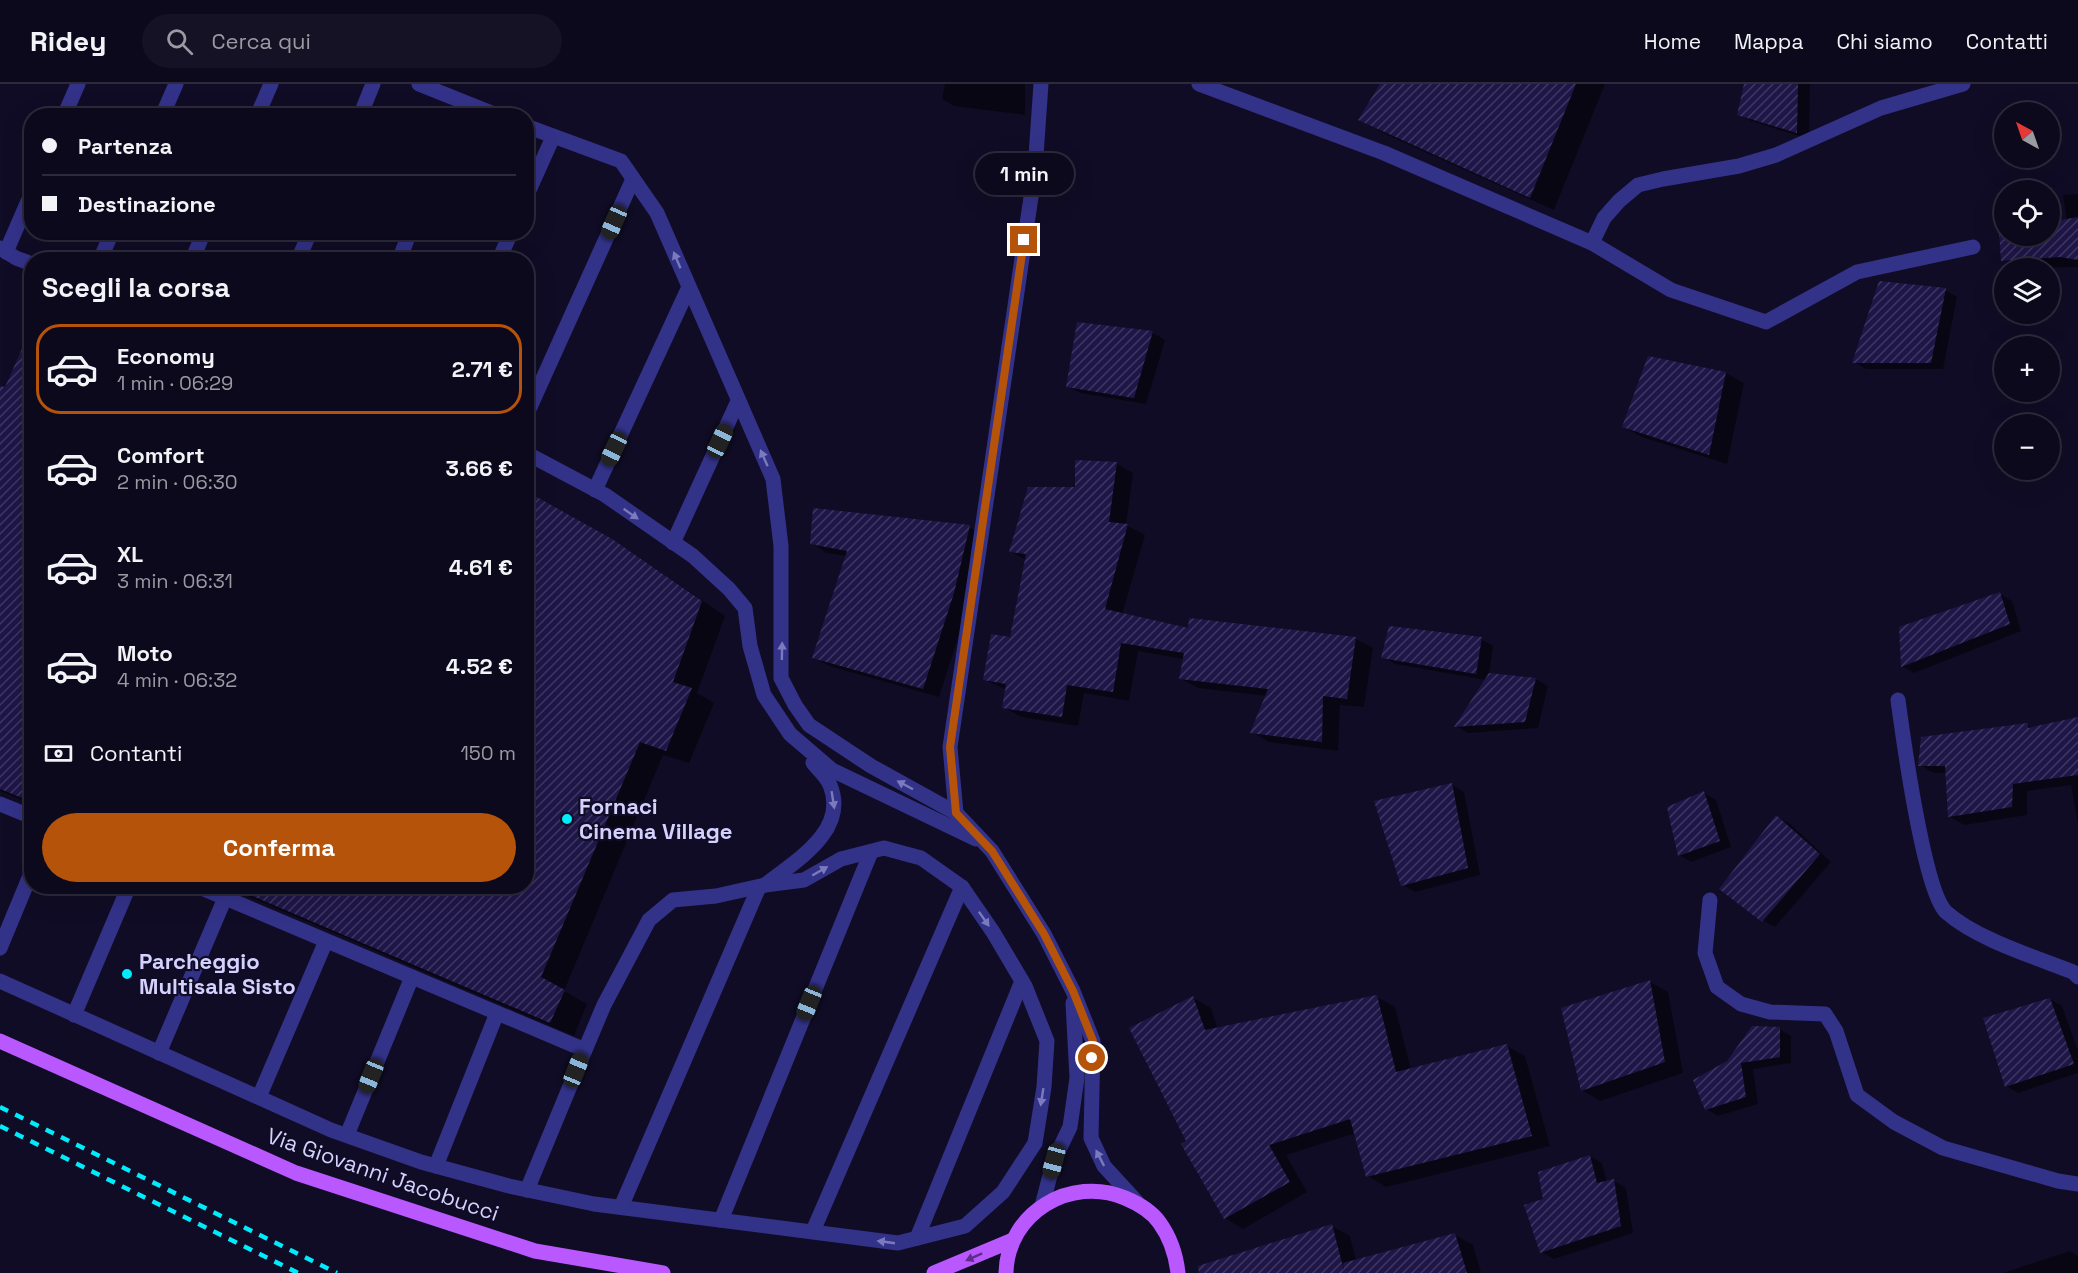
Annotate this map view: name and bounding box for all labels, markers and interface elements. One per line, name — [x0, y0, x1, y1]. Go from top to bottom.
search box — [142, 14, 562, 68]
text: Ridey — [30, 23, 106, 59]
icon: search — [163, 25, 196, 58]
text: Cerca qui — [211, 27, 311, 55]
text: Home — [1644, 28, 1701, 55]
text: Mappa — [1734, 28, 1803, 55]
text: Chi siamo — [1836, 28, 1933, 55]
text: Contatti — [1966, 28, 2048, 55]
north arrow — [1994, 102, 2060, 168]
map controls — [1994, 102, 2060, 480]
text: Partenza — [78, 132, 173, 160]
callout: 1 min — [974, 153, 1074, 195]
text: 1 min — [1000, 161, 1049, 187]
button: locate — [1994, 180, 2060, 246]
text: Destinazione — [78, 190, 216, 218]
car — [598, 202, 630, 242]
route end — [1010, 226, 1037, 253]
one-way arrow — [673, 252, 682, 269]
button: layers — [1994, 258, 2060, 324]
text: Scegli la corsa — [42, 270, 230, 305]
button: + — [1994, 336, 2060, 402]
icon: car — [45, 342, 99, 396]
text: Economy — [117, 342, 215, 370]
text: 2.71 € — [452, 355, 513, 383]
text: 1 min · 06:29 — [117, 370, 233, 396]
button: − — [1994, 414, 2060, 480]
car — [704, 421, 736, 461]
car — [598, 429, 630, 469]
icon: car — [45, 441, 99, 495]
text: Comfort — [117, 441, 205, 469]
one-way arrow — [759, 449, 769, 467]
text: 3.66 € — [446, 454, 513, 482]
text: 2 min · 06:30 — [117, 469, 238, 495]
one-way arrow — [623, 508, 639, 520]
icon: car — [45, 540, 99, 594]
text: XL — [117, 540, 143, 568]
text: 4.61 € — [449, 553, 513, 581]
text: 3 min · 06:31 — [117, 568, 233, 594]
icon: car — [45, 639, 99, 693]
text: Moto — [117, 639, 173, 667]
one-way arrow — [777, 641, 787, 660]
text: 4.52 € — [446, 652, 513, 680]
text: 4 min · 06:32 — [117, 667, 237, 693]
icon: cash — [42, 737, 75, 770]
text: Contanti — [90, 739, 182, 767]
text: 150 m — [461, 740, 516, 766]
one-way arrow — [896, 780, 913, 790]
one-way arrow — [828, 790, 837, 809]
place label: Fornaci Cinema Village — [579, 792, 732, 845]
marker: Fornaci Cinema Village — [560, 812, 574, 826]
button: Conferma — [42, 813, 516, 882]
one-way arrow — [812, 866, 829, 876]
one-way arrow — [978, 910, 990, 926]
place label: Parcheggio Multisala Sisto — [139, 947, 296, 1000]
marker: Parcheggio Multisala Sisto — [120, 967, 134, 981]
car — [794, 983, 824, 1023]
route start — [1078, 1044, 1105, 1071]
car — [561, 1050, 591, 1090]
car — [356, 1056, 386, 1096]
one-way arrow — [1038, 1088, 1047, 1107]
street label: Via Giovanni Jacobucci — [263, 1121, 503, 1227]
car — [1041, 1141, 1067, 1181]
one-way arrow — [1095, 1149, 1105, 1166]
one-way arrow — [876, 1237, 895, 1246]
one-way arrow — [964, 1252, 982, 1262]

